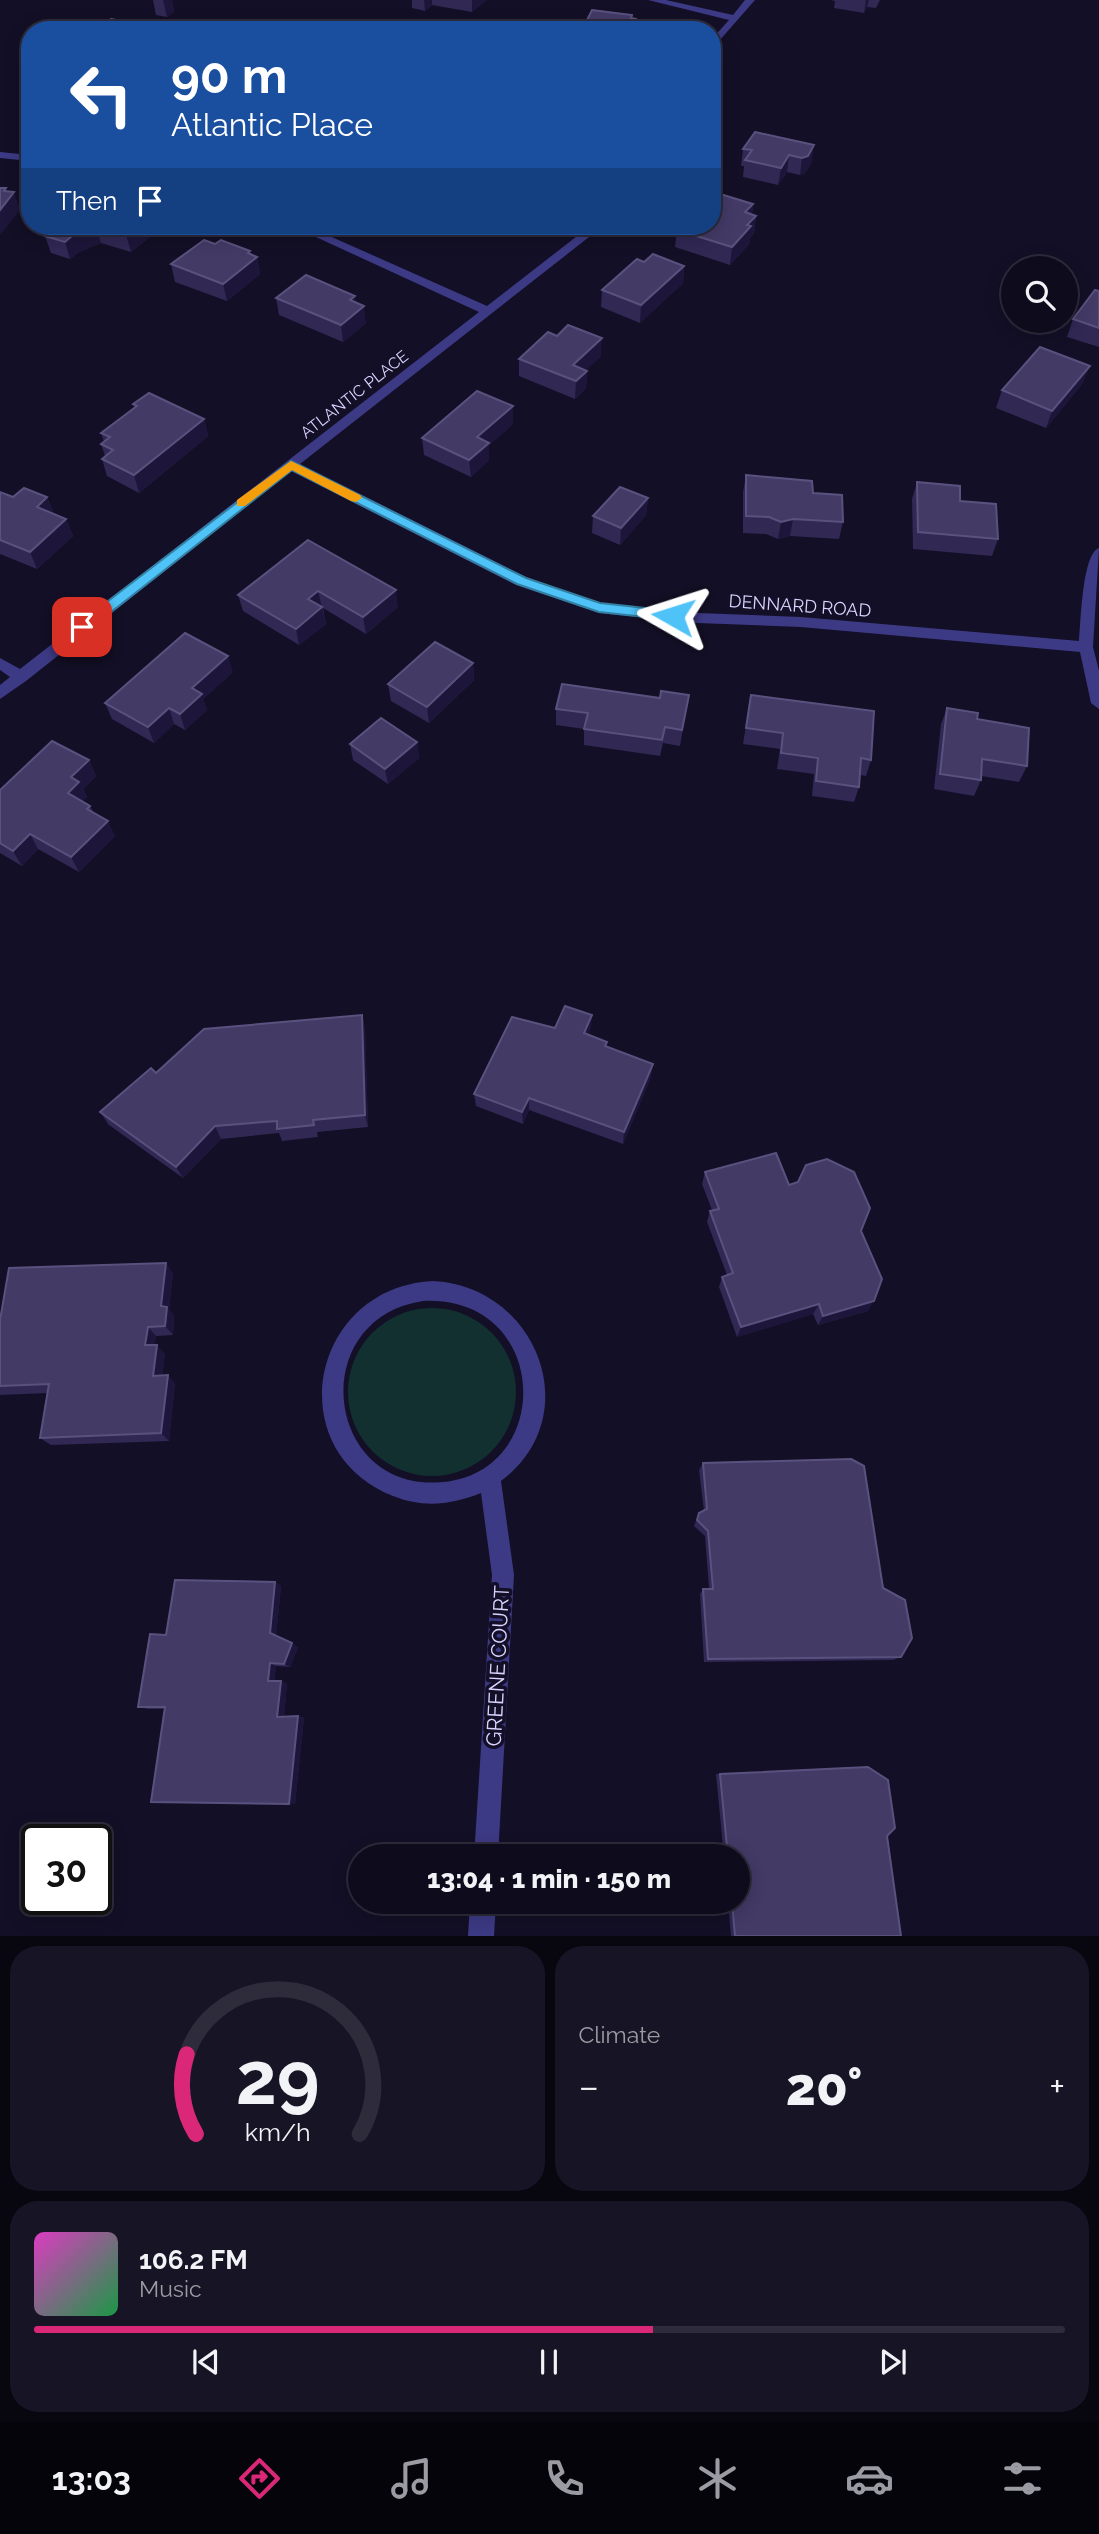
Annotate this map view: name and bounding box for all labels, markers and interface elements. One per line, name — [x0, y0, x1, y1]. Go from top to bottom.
text: 90 m — [171, 47, 287, 104]
icon: left — [56, 49, 147, 140]
text: Atlantic Place — [171, 106, 373, 143]
icon: arrive — [131, 182, 169, 220]
text: Then — [56, 186, 117, 216]
map controls — [1001, 256, 1078, 333]
button: search — [1001, 256, 1078, 333]
street label: ATLANTIC PLACE — [297, 346, 412, 442]
position arrow — [636, 579, 710, 653]
street label: DENNARD ROAD — [728, 590, 872, 621]
pin — [52, 597, 112, 657]
icon: arrive — [63, 608, 101, 646]
street label: GREENE COURT — [481, 1585, 514, 1747]
speed limit sign: 30 — [21, 1824, 112, 1915]
text: 13:04 · 1 min · 150 m — [427, 1864, 671, 1894]
text: Climate — [579, 2021, 660, 2048]
text: 29 — [235, 2037, 319, 2122]
text: 20° — [786, 2056, 862, 2117]
text: − — [579, 2064, 599, 2109]
text: + — [1049, 2064, 1065, 2109]
text: km/h — [244, 2117, 310, 2147]
text: 106.2 FM — [139, 2245, 248, 2275]
text: Music — [139, 2275, 202, 2302]
icon: previous — [187, 2343, 225, 2381]
icon: pause — [530, 2343, 568, 2381]
icon: next — [874, 2343, 912, 2381]
icon: directions — [235, 2454, 284, 2503]
icon: music — [387, 2454, 436, 2503]
icon: phone — [540, 2454, 589, 2503]
icon: climate — [693, 2454, 742, 2503]
icon: car — [845, 2454, 894, 2503]
icon: filters — [998, 2454, 1047, 2503]
text: 13:03 — [52, 2460, 131, 2497]

